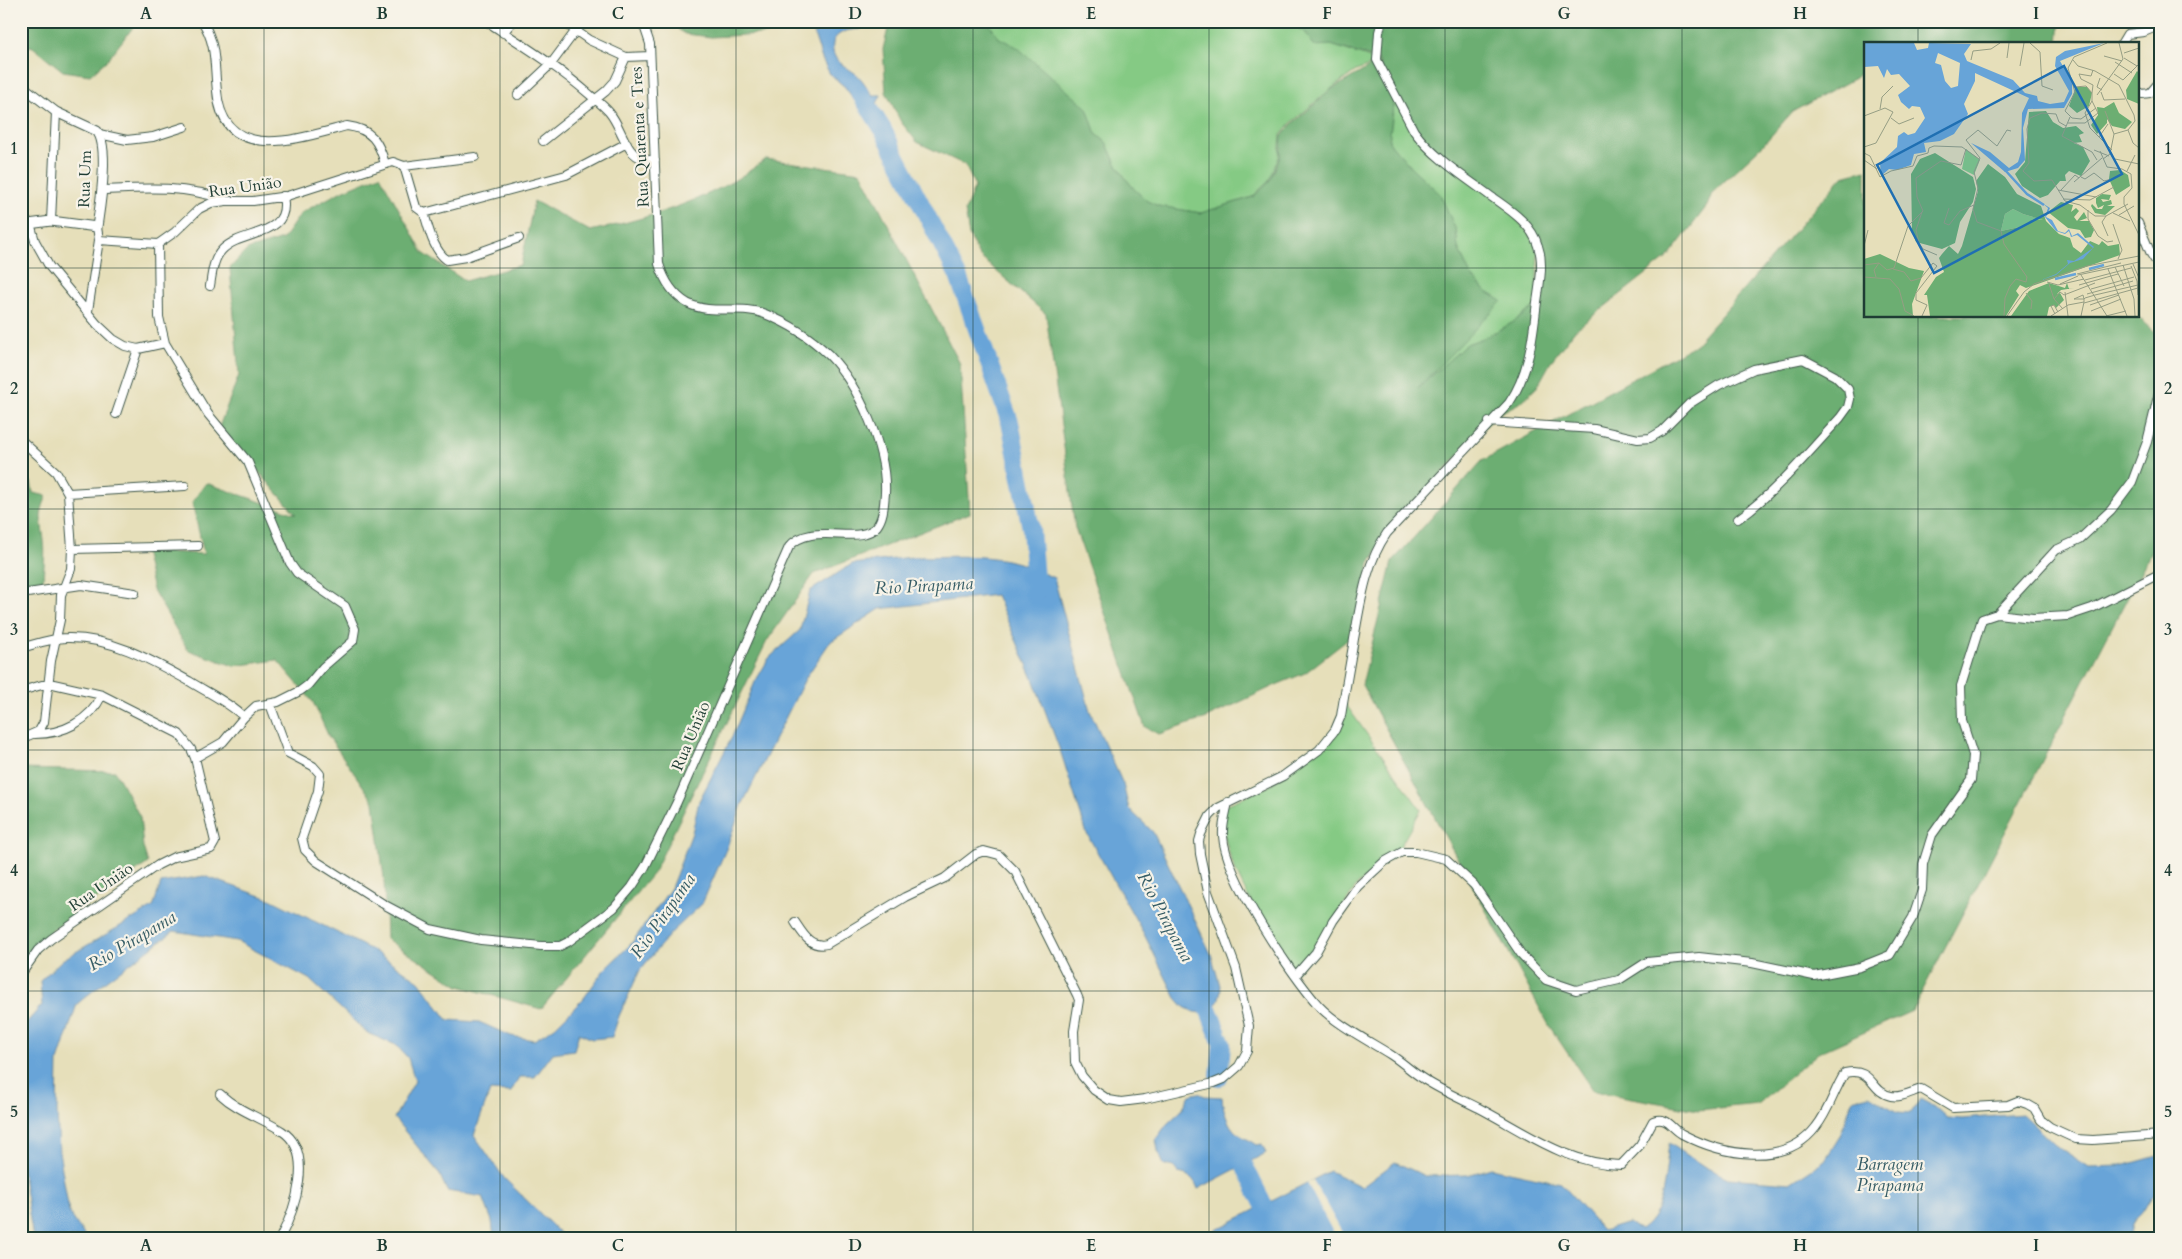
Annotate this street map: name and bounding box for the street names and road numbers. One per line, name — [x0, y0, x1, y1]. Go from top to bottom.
street label: Rua Quarenta e Tres — [625, 66, 655, 208]
street label: Rua Um — [73, 149, 97, 208]
street label: Rua União — [207, 171, 283, 203]
street label: Rua União — [667, 698, 716, 774]
street label: Rua União — [64, 857, 138, 917]

